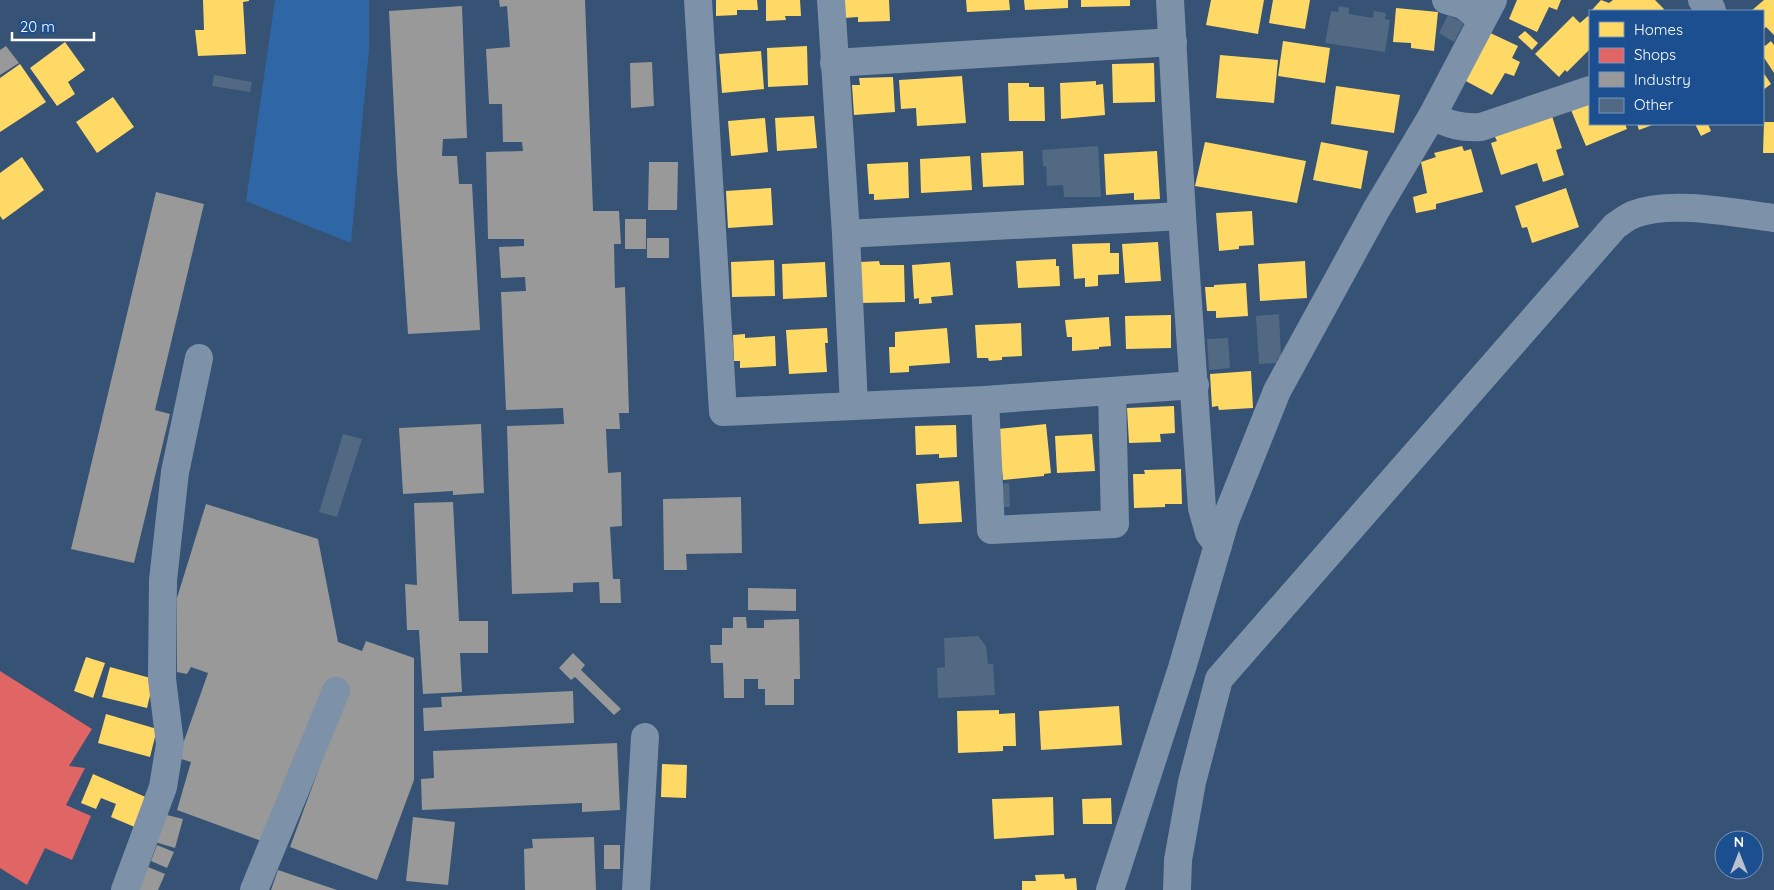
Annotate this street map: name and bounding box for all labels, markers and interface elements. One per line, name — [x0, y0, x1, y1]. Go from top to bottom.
scale bar — [12, 10, 95, 42]
legend — [1589, 10, 1764, 125]
text: 20 m — [20, 17, 55, 36]
text: Homes — [1634, 20, 1683, 39]
text: Shops — [1634, 45, 1676, 64]
text: Industry — [1634, 70, 1691, 89]
text: Other — [1634, 95, 1674, 114]
north arrow — [1714, 830, 1764, 880]
text: N — [1734, 833, 1744, 851]

